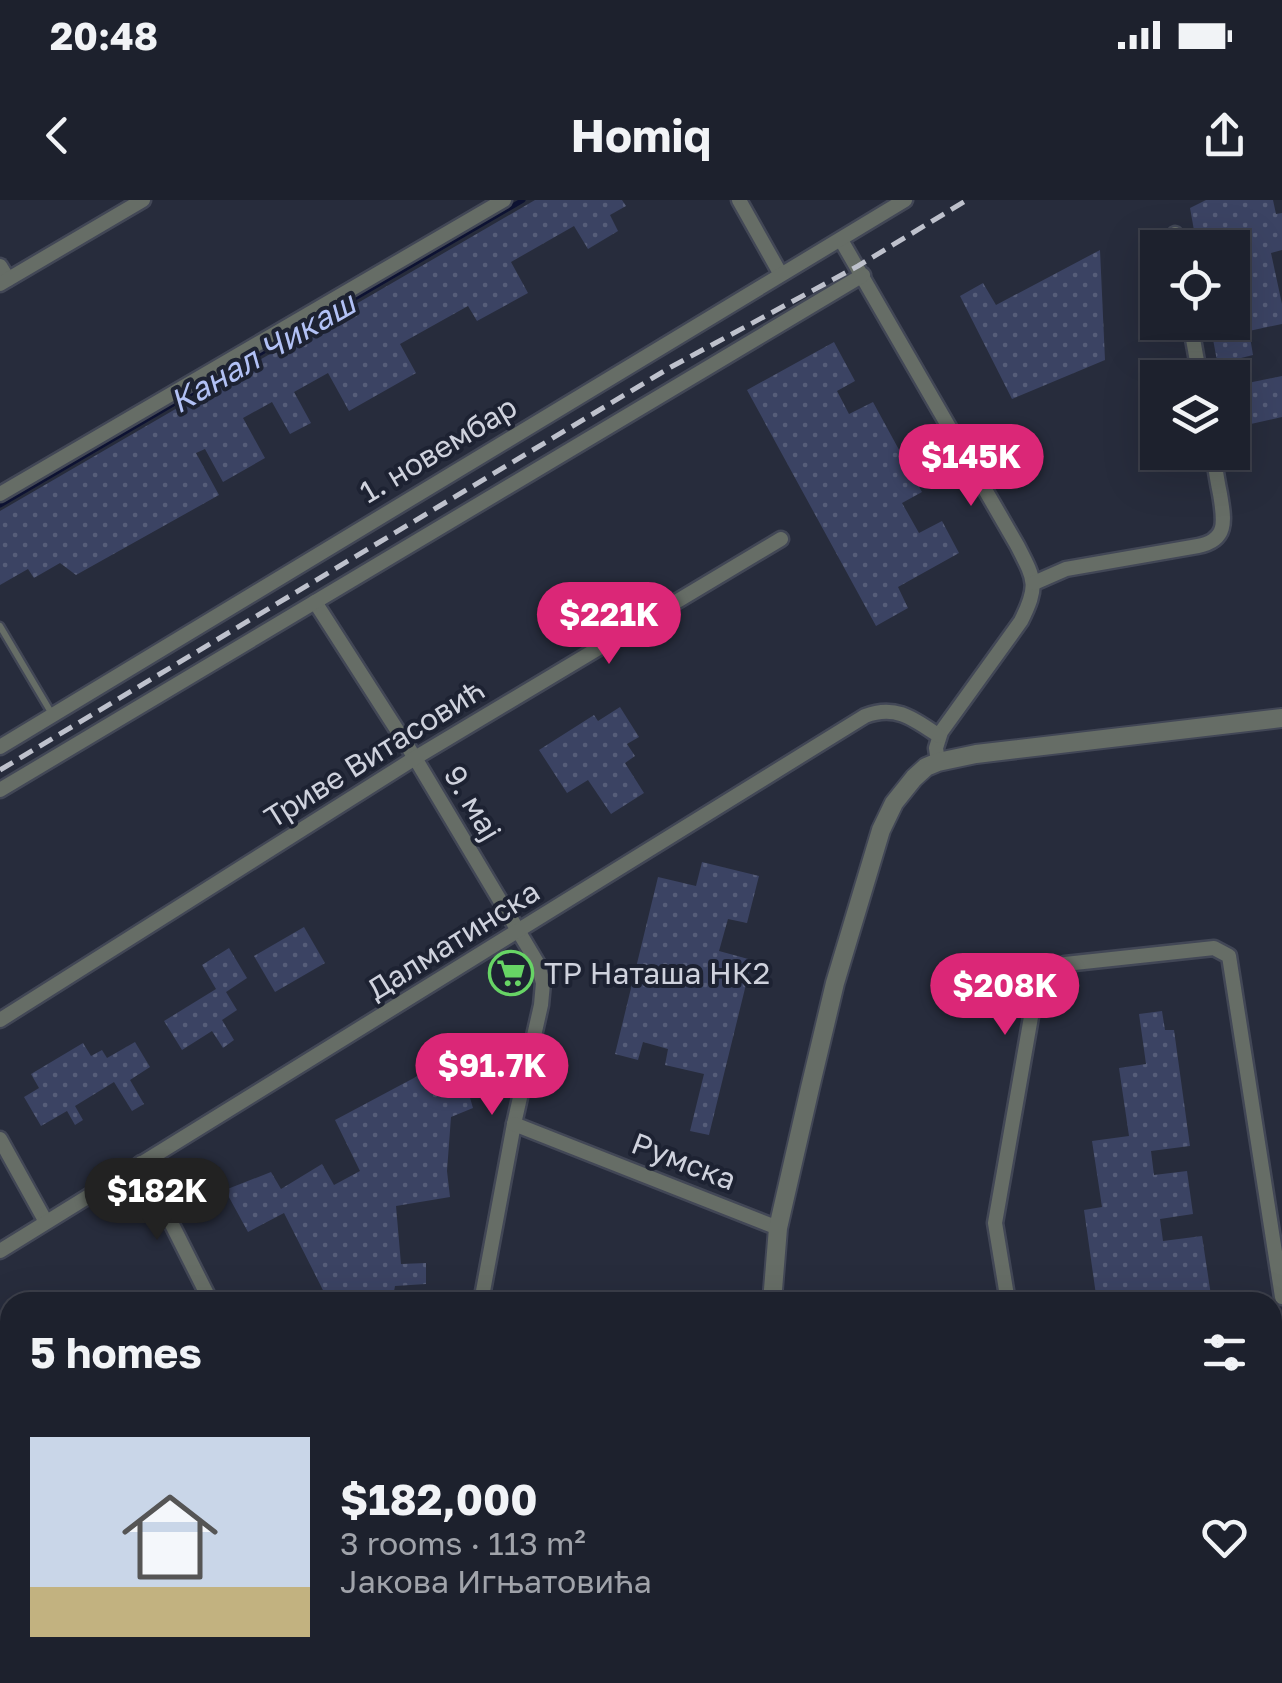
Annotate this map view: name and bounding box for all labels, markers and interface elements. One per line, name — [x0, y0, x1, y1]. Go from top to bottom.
text: 20:48 — [50, 13, 158, 58]
icon: back — [30, 108, 85, 163]
text: Homiq — [571, 108, 711, 162]
icon: share — [1197, 108, 1252, 163]
map controls — [1140, 230, 1250, 470]
button: locate — [1140, 230, 1250, 340]
water label: Канал Чикаш — [163, 283, 363, 420]
button: layers — [1140, 360, 1250, 470]
street label: 1. новембар — [353, 388, 523, 510]
pin: $145K — [901, 424, 1041, 509]
text: $145K — [921, 437, 1021, 475]
pin: $221K — [539, 582, 679, 667]
text: $221K — [559, 595, 659, 633]
street label: Триве Витасовић — [258, 671, 490, 835]
street label: 9. мај — [437, 759, 509, 847]
street label: Далматинска — [360, 873, 546, 1007]
supermarket icon: ТР Наташа НК2 — [488, 950, 534, 996]
pin: $208K — [935, 953, 1075, 1038]
place label: ТР Наташа НК2 — [544, 955, 770, 991]
text: $208K — [952, 966, 1058, 1004]
pin: $91.7K — [411, 1033, 573, 1118]
text: $91.7K — [437, 1046, 547, 1084]
street label: Румска — [627, 1125, 741, 1197]
pin: $182K — [87, 1158, 227, 1243]
text: $182K — [106, 1171, 208, 1209]
icon: filters — [1197, 1325, 1252, 1380]
text: 5 homes — [30, 1327, 202, 1377]
text: $182,000 — [340, 1474, 538, 1524]
icon: home — [110, 1477, 230, 1597]
icon: heart — [1197, 1510, 1252, 1565]
text: 3 rooms · 113 m² — [340, 1524, 586, 1562]
text: Јакова Игњатовића — [340, 1562, 652, 1600]

